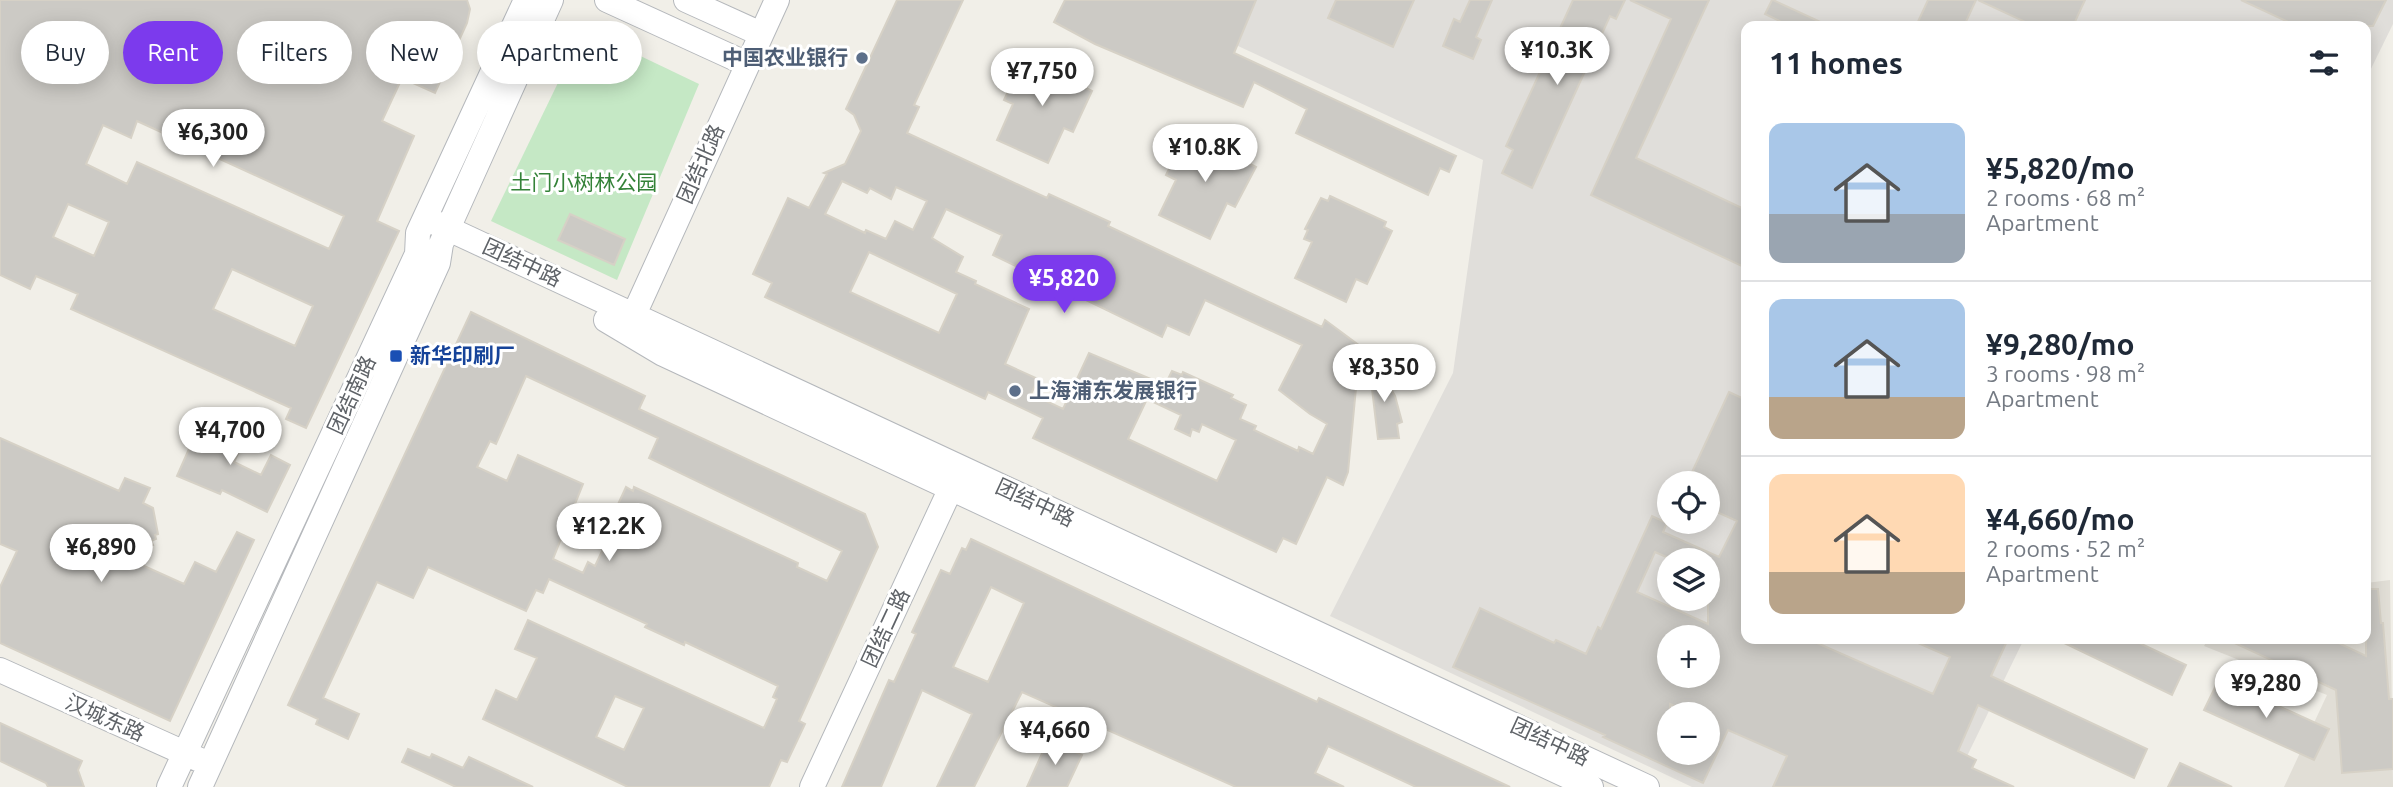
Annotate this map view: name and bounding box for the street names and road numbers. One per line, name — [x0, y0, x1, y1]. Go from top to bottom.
street label: 团结北路 — [672, 120, 728, 207]
street label: 团结中路 — [479, 233, 566, 291]
street label: 团结南路 — [322, 351, 380, 438]
street label: 团结中路 — [992, 473, 1079, 531]
street label: 团结二路 — [856, 584, 914, 671]
street label: 汉城东路 — [62, 689, 149, 745]
street label: 团结中路 — [1507, 712, 1594, 770]

